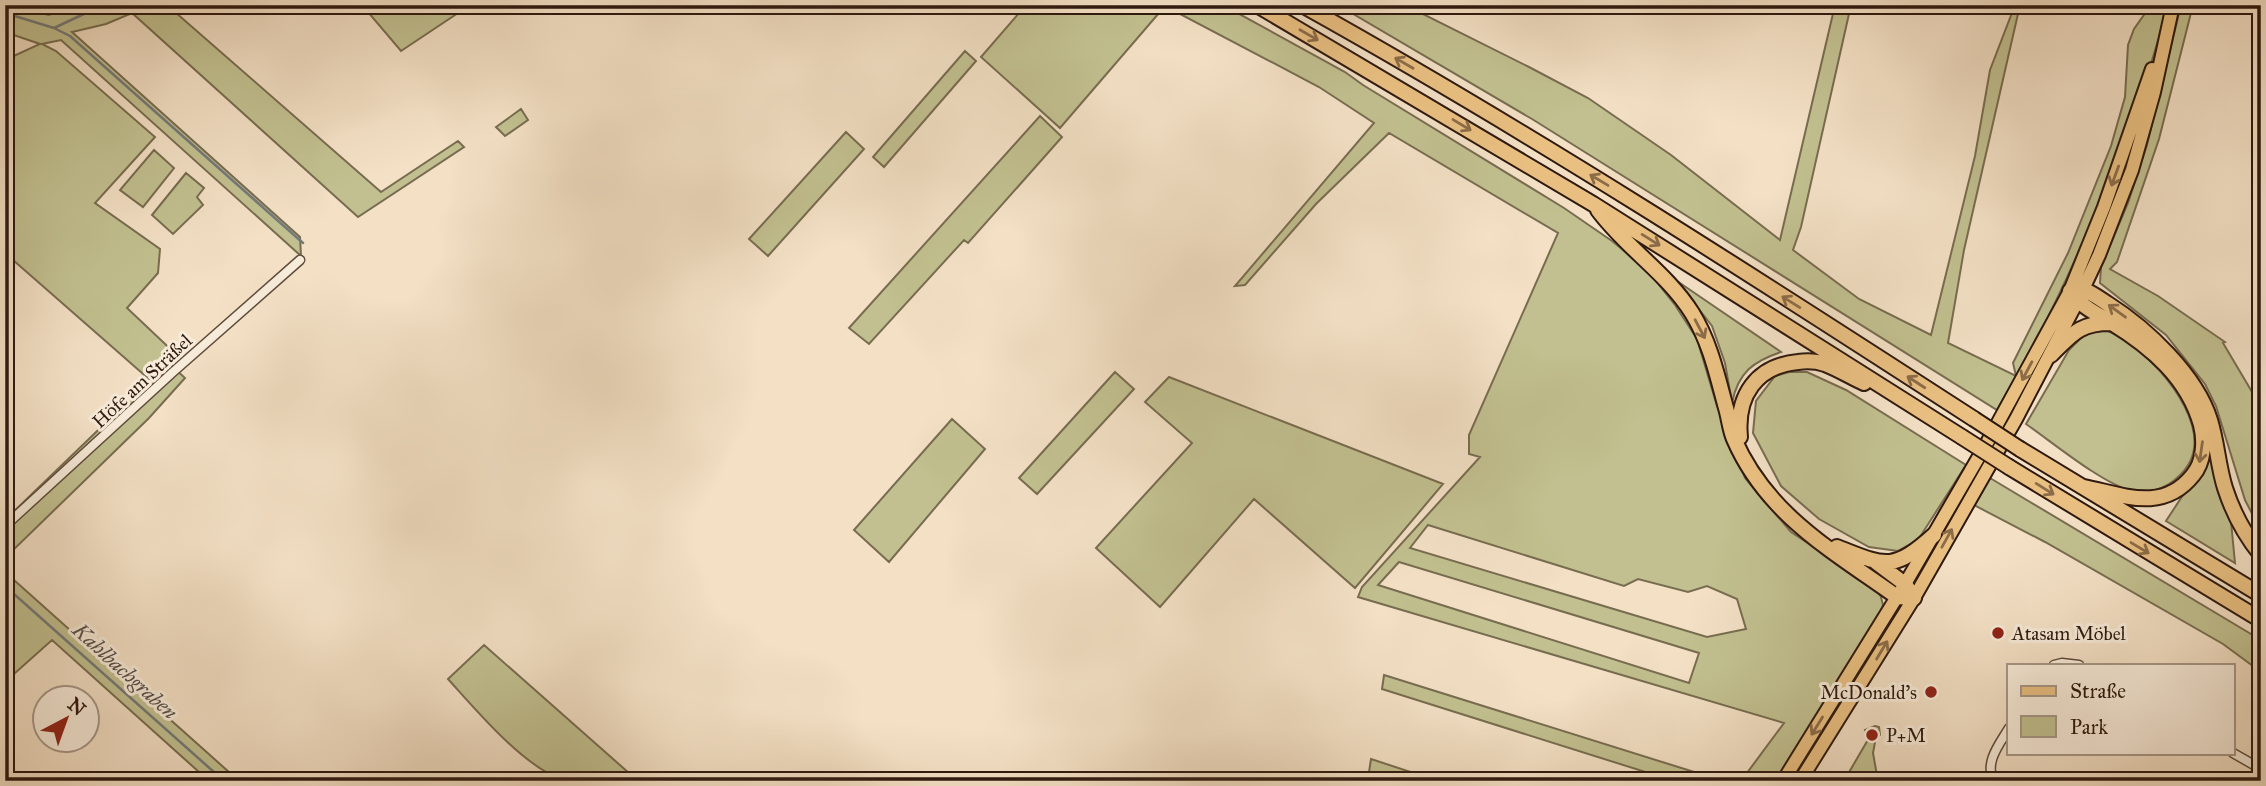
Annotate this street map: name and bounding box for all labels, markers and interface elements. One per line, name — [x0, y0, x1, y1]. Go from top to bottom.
one-way arrow — [1299, 28, 1319, 42]
one-way arrow — [1395, 56, 1415, 70]
one-way arrow — [1452, 118, 1472, 132]
one-way arrow — [2108, 164, 2120, 186]
one-way arrow — [1590, 173, 1610, 187]
one-way arrow — [1641, 233, 1660, 248]
one-way arrow — [1782, 295, 1802, 309]
one-way arrow — [2108, 303, 2127, 318]
one-way arrow — [1694, 318, 1708, 339]
street label: Höfe am Sträßel — [87, 328, 197, 433]
one-way arrow — [2020, 360, 2033, 381]
one-way arrow — [1907, 374, 1927, 388]
one-way arrow — [2194, 440, 2207, 463]
one-way arrow — [2035, 483, 2055, 497]
one-way arrow — [1941, 529, 1955, 549]
one-way arrow — [2129, 541, 2149, 555]
water label: Kahlbachgraben — [66, 616, 183, 725]
place label: Atasam Möbel — [2011, 622, 2127, 645]
marker: Atasam Möbel — [1990, 625, 2006, 641]
one-way arrow — [1875, 640, 1889, 660]
legend — [2007, 664, 2234, 754]
text: Straße — [2070, 678, 2126, 704]
place label: McDonald's — [1821, 681, 1917, 704]
north arrow — [32, 684, 102, 754]
marker: McDonald's — [1923, 684, 1939, 700]
text: N — [63, 693, 90, 721]
text: Park — [2070, 714, 2108, 740]
one-way arrow — [1810, 716, 1824, 736]
place label: P+M — [1886, 724, 1926, 747]
marker: P+M — [1864, 727, 1880, 743]

